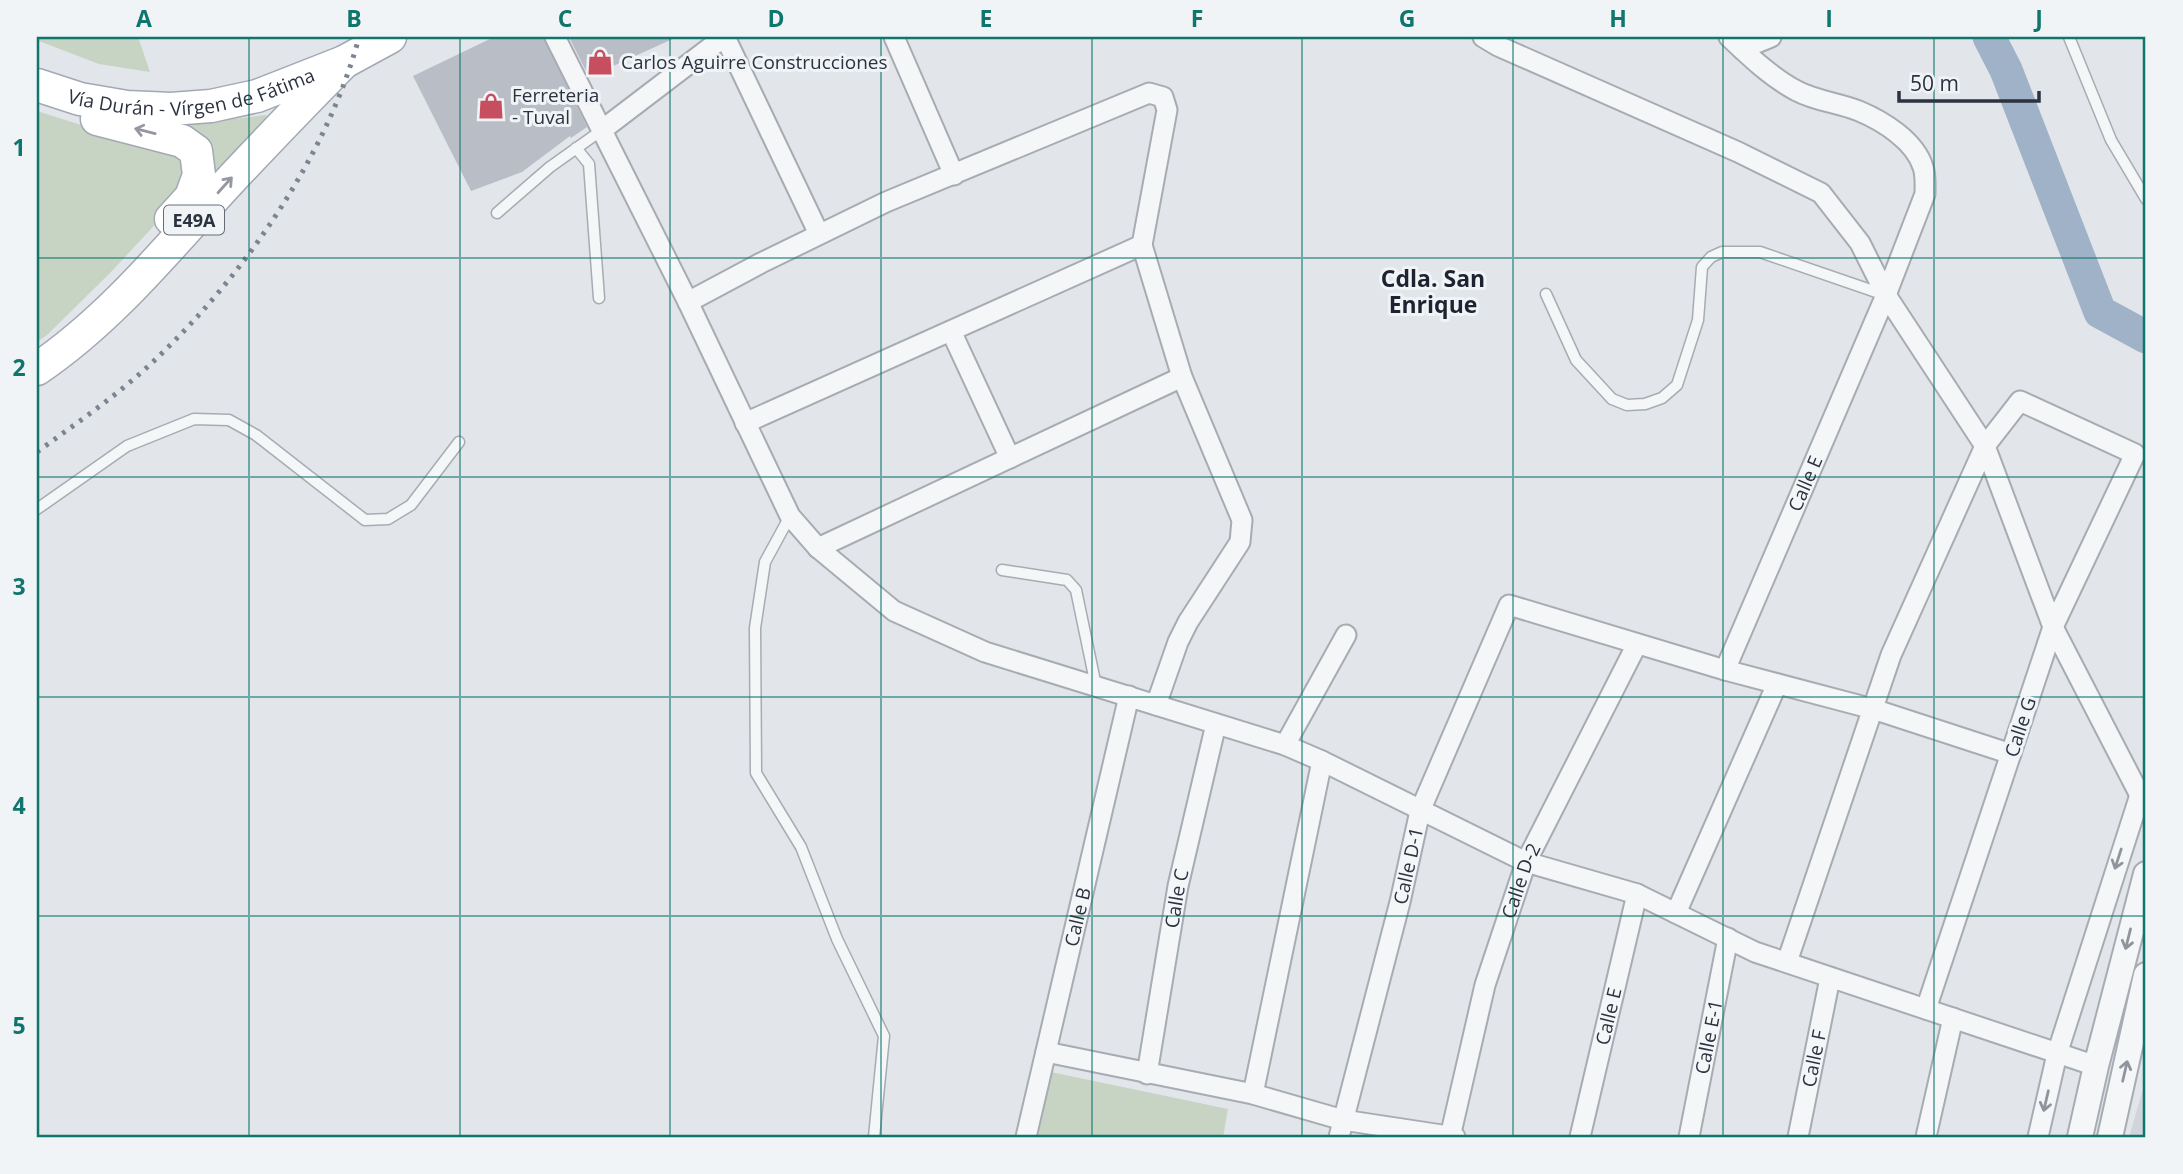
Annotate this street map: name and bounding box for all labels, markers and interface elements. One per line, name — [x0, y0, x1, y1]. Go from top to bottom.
text: A — [136, 2, 152, 34]
text: B — [346, 2, 362, 34]
text: C — [558, 2, 572, 34]
text: D — [767, 2, 785, 34]
text: E — [980, 2, 992, 34]
text: F — [1191, 2, 1203, 34]
text: G — [1399, 2, 1415, 34]
text: H — [1609, 2, 1627, 34]
text: I — [1825, 2, 1833, 34]
text: J — [2033, 2, 2043, 34]
shop icon: Carlos Aguirre Construcciones — [585, 47, 615, 77]
place label: Carlos Aguirre Construcciones — [621, 49, 888, 75]
scale bar — [1899, 60, 2039, 104]
street label: Vía Durán - Vírgen de Fátima — [64, 62, 318, 122]
text: 50 m — [1910, 69, 1959, 97]
place label: Ferreteria - Tuval — [512, 82, 599, 130]
shop icon: Ferreteria - Tuval — [476, 91, 506, 121]
one-way arrow — [134, 124, 157, 137]
text: 1 — [12, 131, 26, 163]
one-way arrow — [217, 177, 234, 194]
road number: E49A — [164, 205, 224, 234]
district label: Cdla. San Enrique — [1381, 262, 1485, 320]
text: 2 — [12, 351, 26, 383]
street label: Calle E — [1782, 452, 1829, 515]
text: 3 — [12, 570, 26, 602]
street label: Calle G — [1998, 694, 2042, 760]
text: 4 — [12, 789, 26, 821]
street label: Calle D-1 — [1387, 825, 1429, 907]
street label: Calle D-2 — [1495, 839, 1546, 922]
one-way arrow — [2111, 848, 2124, 870]
street label: Calle C — [1158, 866, 1195, 930]
street label: Calle B — [1058, 885, 1097, 949]
one-way arrow — [2121, 927, 2134, 950]
street label: Calle E — [1589, 985, 1628, 1048]
street label: Calle E-1 — [1689, 997, 1729, 1076]
text: 5 — [12, 1009, 26, 1041]
street label: Calle F — [1795, 1028, 1832, 1089]
one-way arrow — [2118, 1060, 2132, 1083]
one-way arrow — [2039, 1089, 2052, 1112]

